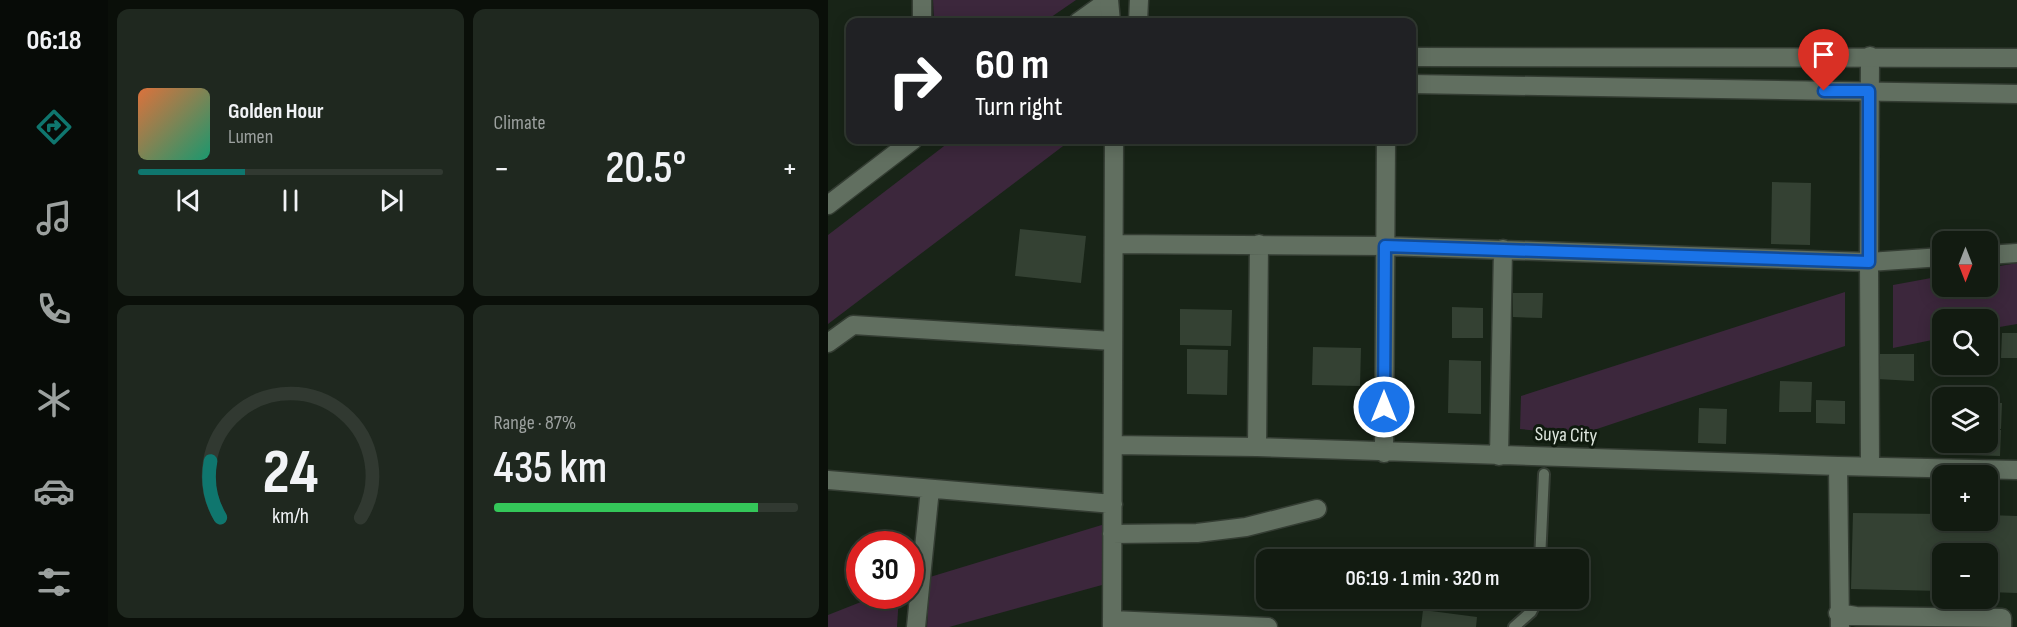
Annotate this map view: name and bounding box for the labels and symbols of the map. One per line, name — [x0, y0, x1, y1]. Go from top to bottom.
pin — [1798, 29, 1849, 91]
north arrow — [1932, 231, 1998, 297]
position arrow — [1352, 375, 1416, 439]
street label: Suya City — [1534, 422, 1598, 448]
speed limit sign: 30 — [846, 531, 924, 609]

